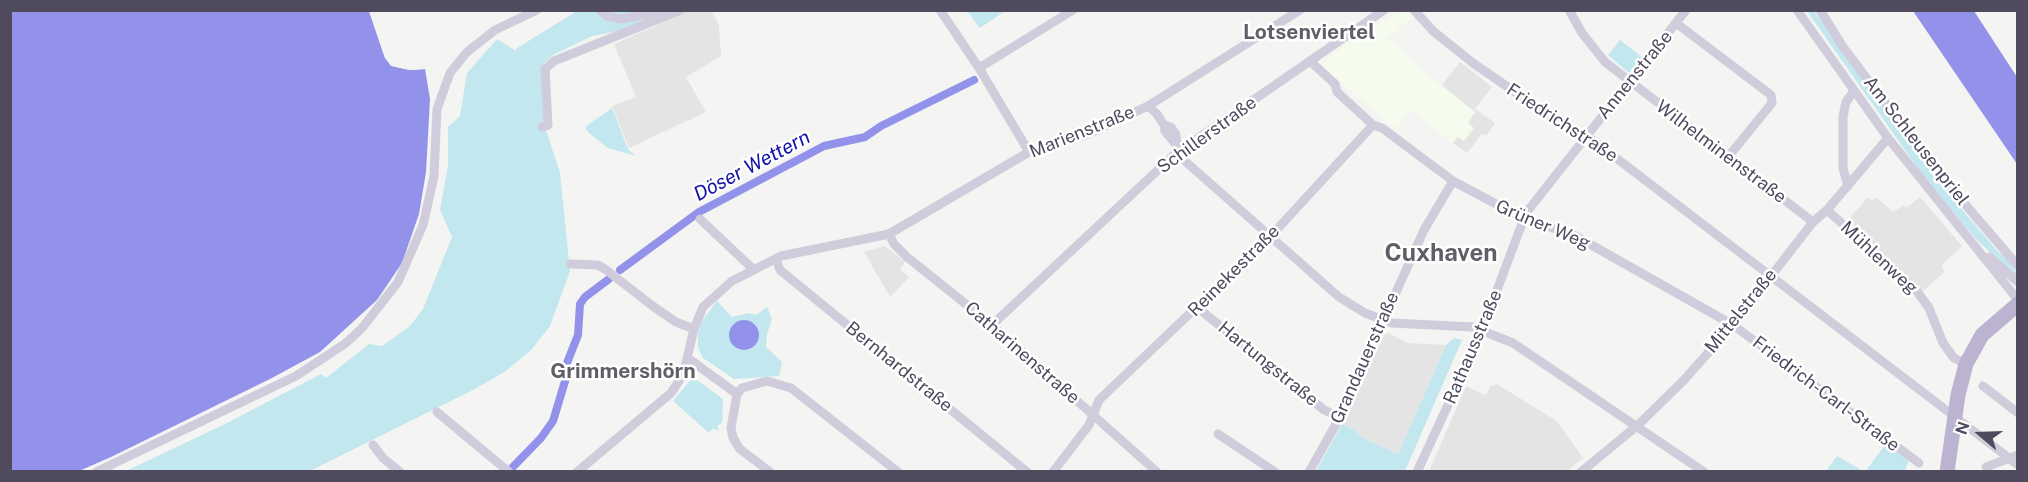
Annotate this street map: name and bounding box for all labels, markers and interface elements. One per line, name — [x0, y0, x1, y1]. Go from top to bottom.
district label: Lotsenviertel — [1243, 20, 1375, 46]
street label: Annenstraße — [1593, 26, 1677, 124]
street label: Am Schleusenpriel — [1859, 72, 1973, 210]
street label: Friedrichstraße — [1502, 79, 1622, 167]
street label: Schillerstraße — [1153, 92, 1261, 178]
street label: Wilhelminenstraße — [1652, 96, 1790, 208]
street label: Marienstraße — [1026, 101, 1138, 163]
water label: Döser Wettern — [690, 125, 814, 207]
street label: Grüner Weg — [1493, 195, 1593, 255]
street label: Mühlenweg — [1836, 217, 1922, 299]
street label: Reinekestraße — [1184, 221, 1284, 321]
district label: Cuxhaven — [1384, 240, 1498, 268]
street label: Mittelstraße — [1701, 265, 1781, 357]
street label: Rathausstraße — [1439, 287, 1507, 407]
street label: Grandauerstraße — [1326, 289, 1404, 427]
street label: Catharinenstraße — [960, 297, 1084, 409]
street label: Bernhardstraße — [841, 317, 957, 417]
street label: Hartungstraße — [1214, 317, 1322, 411]
street label: Friedrich-Carl-Straße — [1748, 332, 1904, 456]
district label: Grimmershörn — [550, 359, 696, 385]
north arrow — [1950, 404, 2010, 464]
text: N — [1951, 419, 1974, 437]

